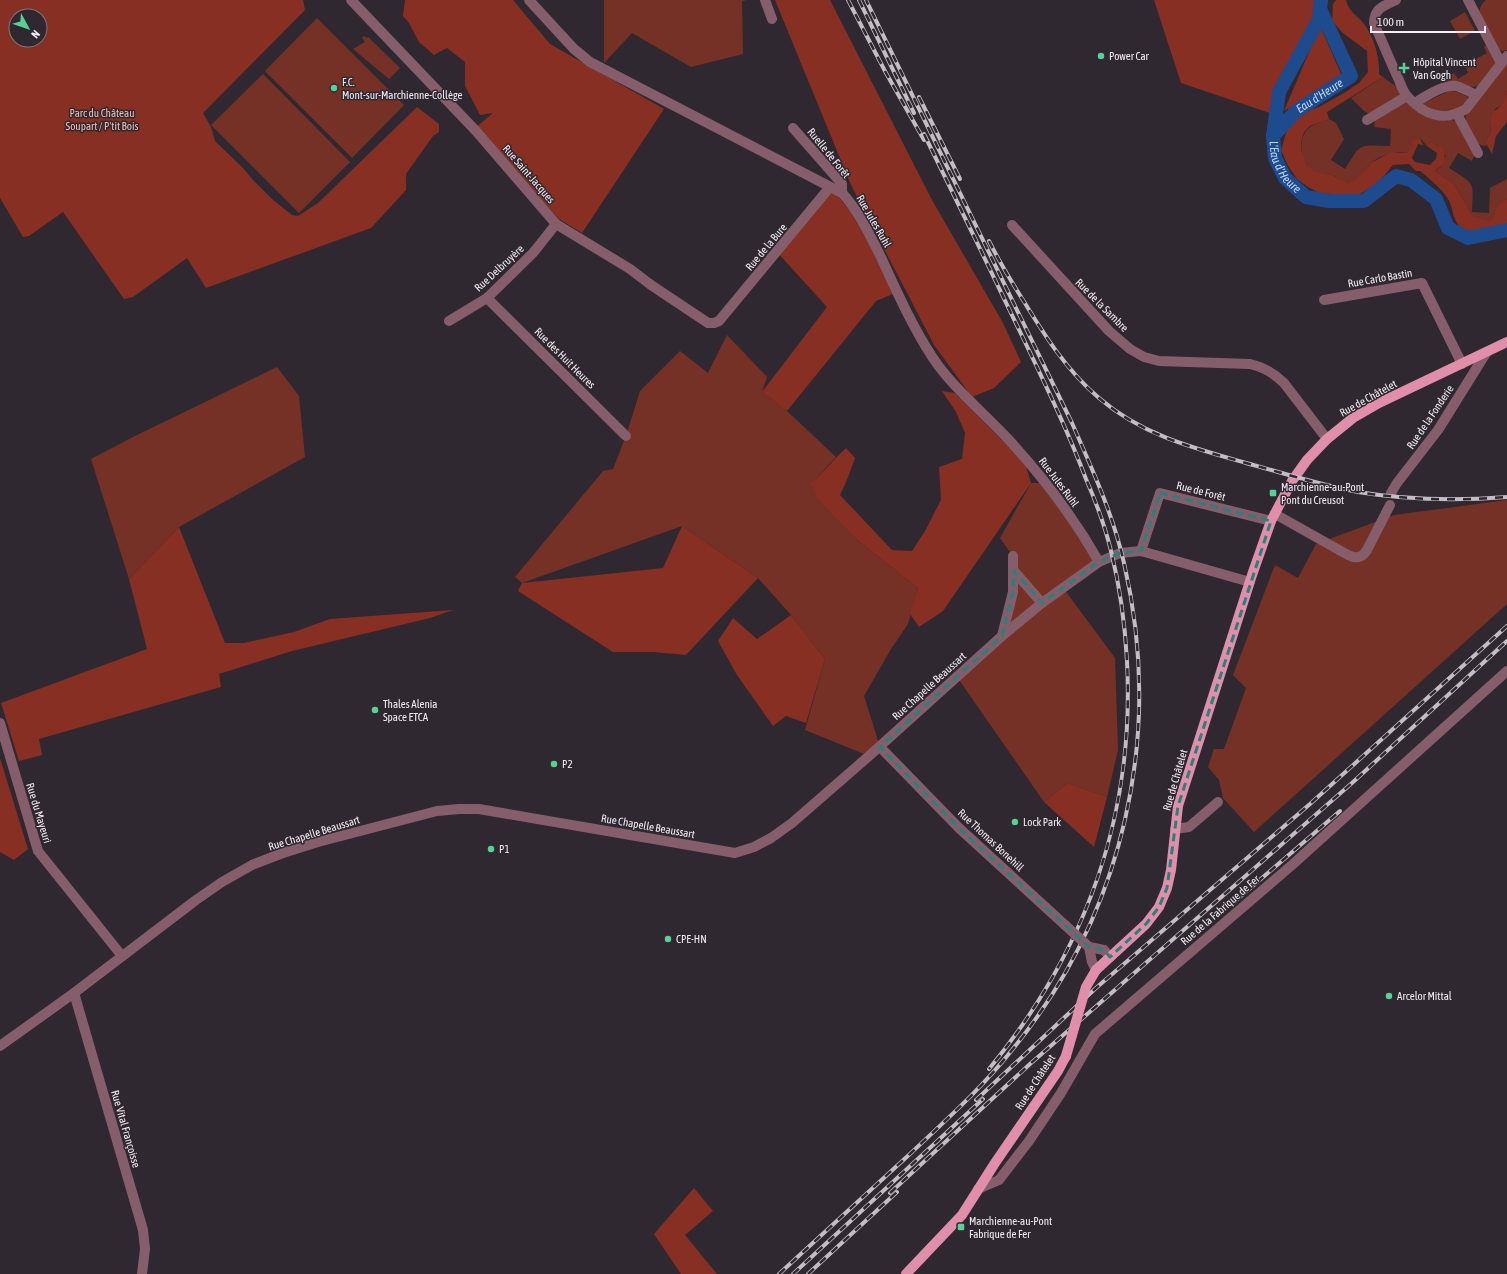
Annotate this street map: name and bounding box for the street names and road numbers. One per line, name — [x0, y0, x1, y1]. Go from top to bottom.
street label: Ruelle de Forêt — [805, 126, 853, 180]
street label: Rue Saint-Jacques — [501, 143, 558, 206]
street label: Rue Jules Ruhl — [854, 193, 894, 249]
street label: Rue de la Bure — [743, 221, 789, 273]
street label: Rue Delbruyère — [472, 242, 526, 294]
street label: Rue Carlo Bastin — [1347, 266, 1413, 290]
street label: Rue de la Sambre — [1073, 276, 1131, 334]
street label: Rue des Huit Heures — [532, 325, 598, 391]
street label: Rue de Châtelet — [1337, 377, 1399, 419]
street label: Rue de la Fonderie — [1404, 383, 1456, 451]
street label: Rue Jules Ruhl — [1037, 455, 1081, 509]
street label: Rue de Forêt — [1175, 479, 1227, 503]
street label: Rue Chapelle Beaussart — [890, 650, 968, 722]
street label: Rue de Châtelet — [1160, 748, 1190, 812]
street label: Rue du Mayeuri — [24, 781, 54, 845]
street label: Rue Thomas Bonehill — [956, 807, 1026, 874]
street label: Rue Chapelle Beaussart — [600, 812, 696, 840]
street label: Rue Chapelle Beaussart — [267, 813, 361, 853]
street label: Rue de la Fabrique de Fer — [1178, 872, 1262, 947]
street label: Rue de Châtelet — [1013, 1052, 1057, 1112]
street label: Rue Vital Françoisse — [109, 1089, 143, 1169]

